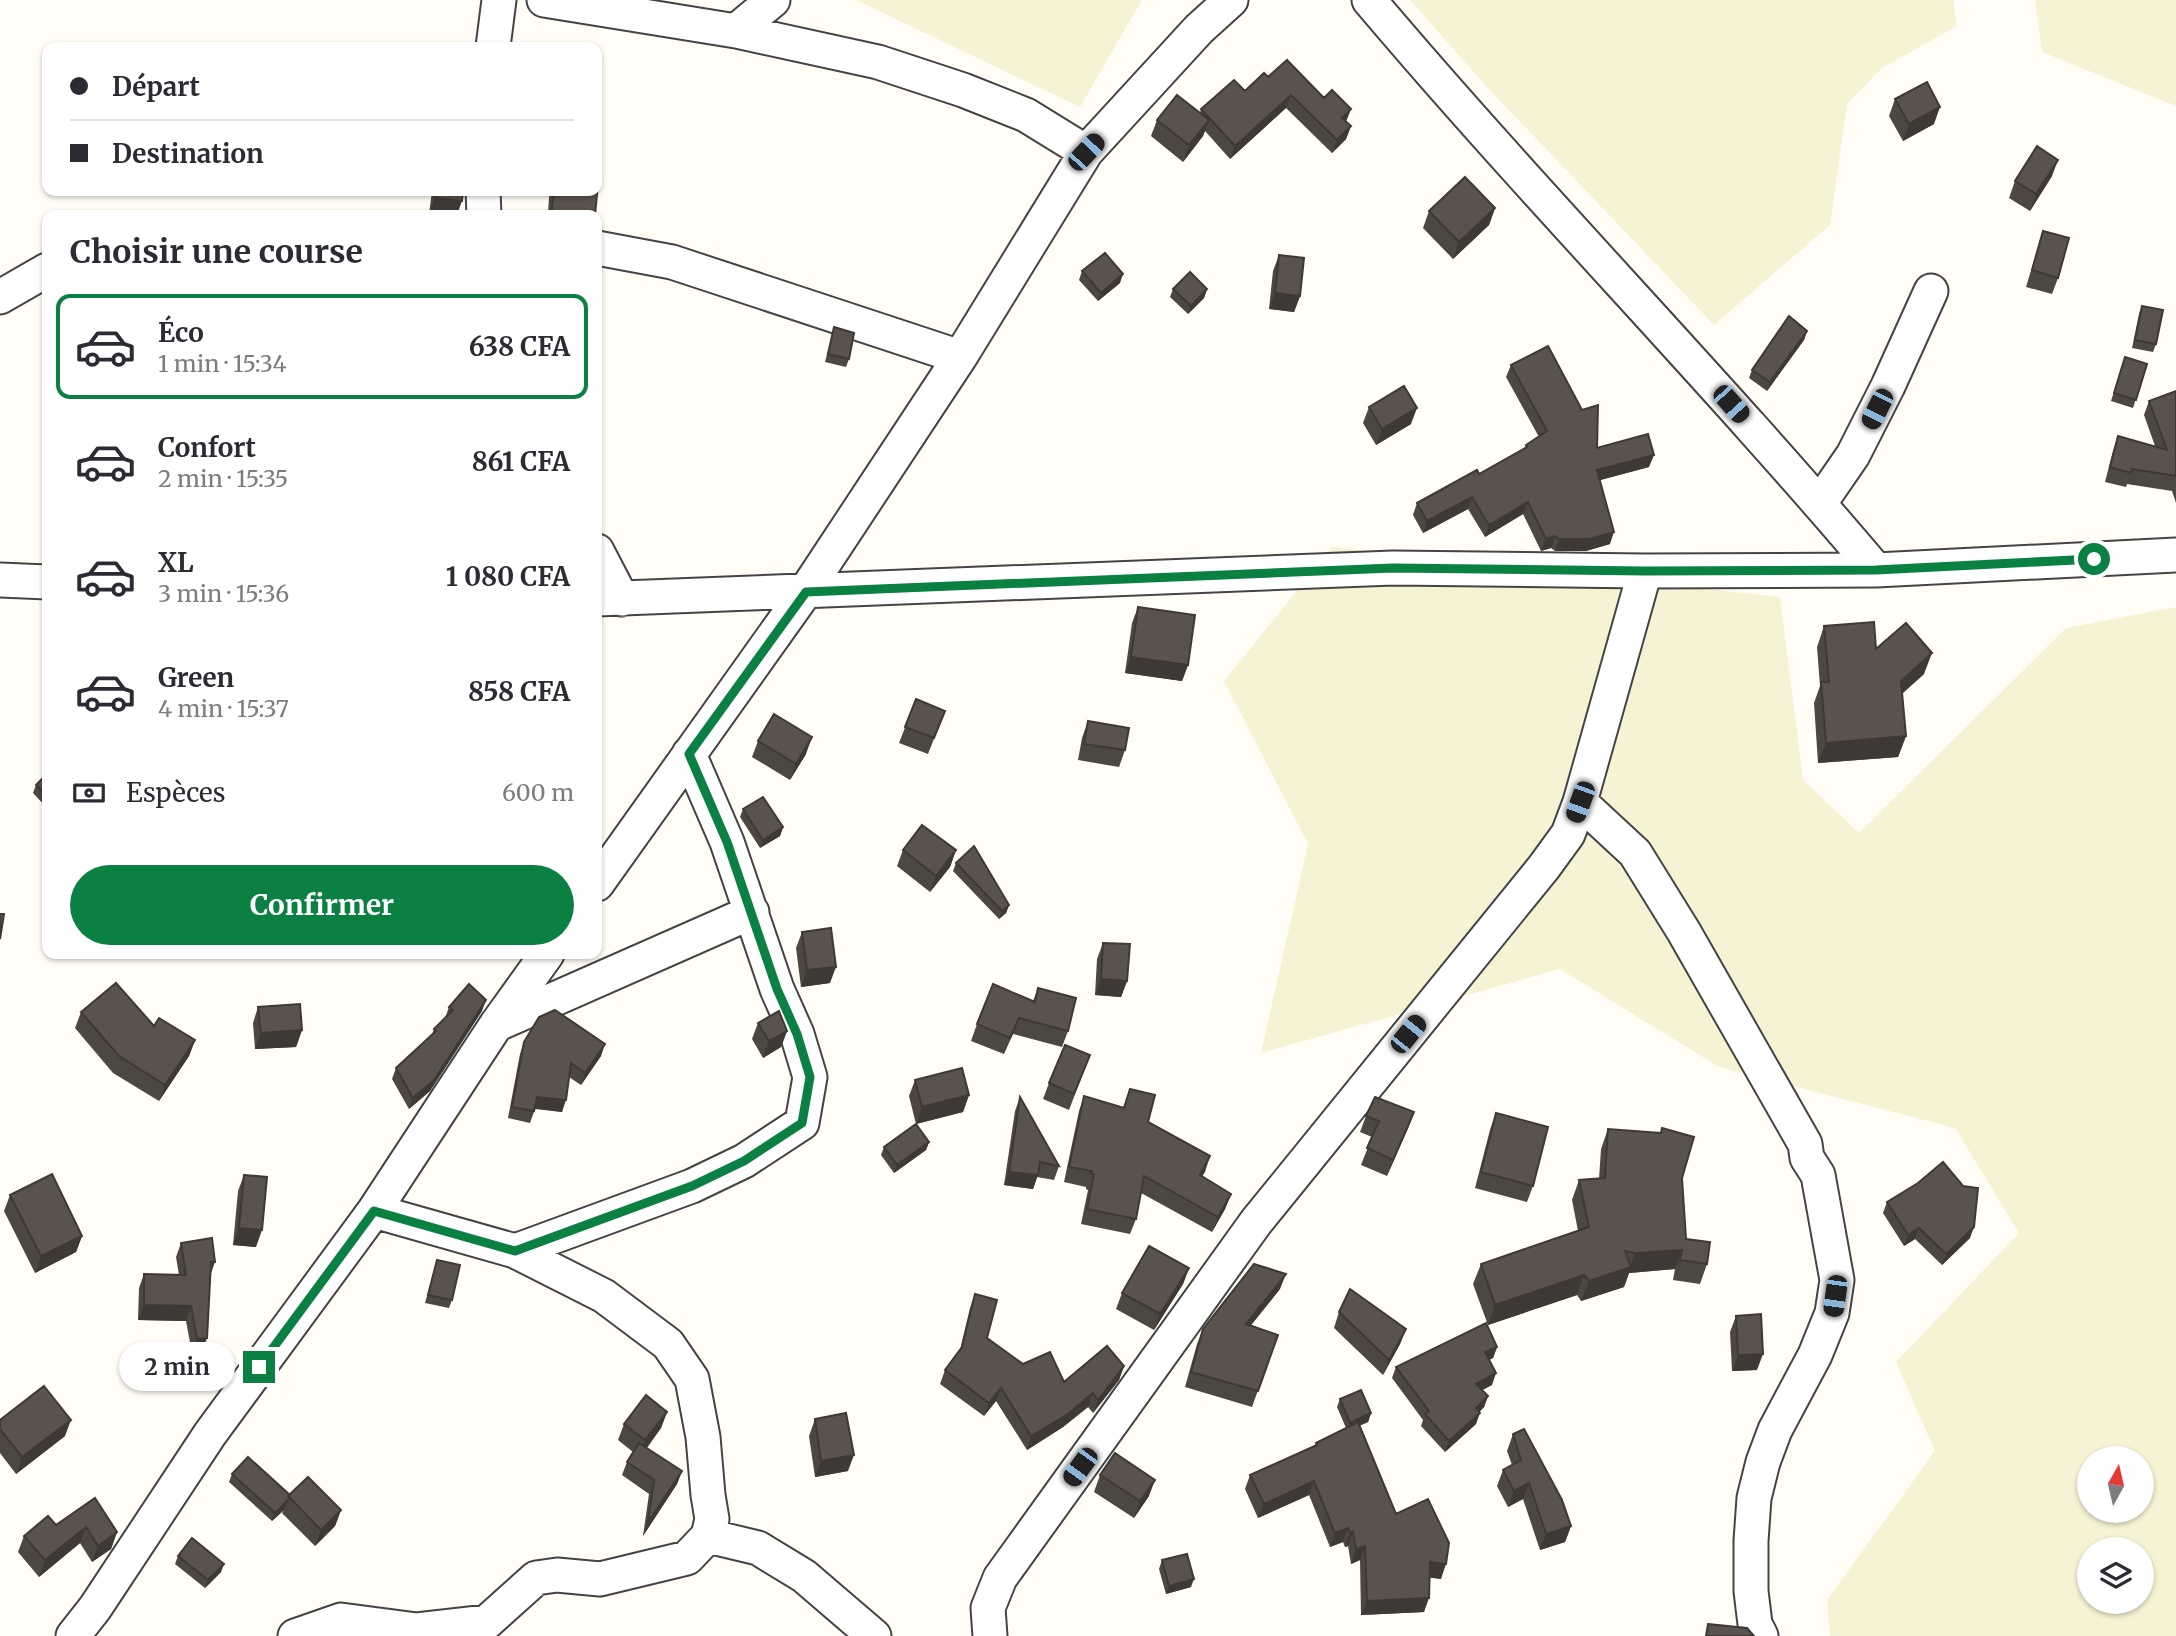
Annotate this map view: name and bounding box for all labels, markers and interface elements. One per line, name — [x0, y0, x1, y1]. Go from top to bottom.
text: Départ — [112, 70, 200, 103]
car — [1064, 129, 1109, 175]
text: Destination — [112, 137, 264, 170]
text: Choisir une course — [70, 232, 363, 272]
icon: car — [74, 315, 137, 378]
text: Éco — [158, 316, 204, 349]
text: 638 CFA — [469, 330, 570, 363]
text: 1 min · 15:34 — [158, 349, 287, 378]
car — [1710, 381, 1753, 427]
car — [1859, 386, 1896, 432]
icon: car — [74, 430, 137, 493]
text: Confort — [158, 431, 256, 464]
text: 861 CFA — [472, 445, 570, 478]
text: 2 min · 15:35 — [158, 464, 288, 493]
route start — [2078, 543, 2110, 575]
icon: car — [74, 545, 137, 608]
text: XL — [158, 546, 194, 579]
text: 1 080 CFA — [446, 560, 570, 593]
text: 3 min · 15:36 — [158, 579, 289, 608]
icon: car — [74, 660, 137, 723]
text: Green — [158, 661, 234, 694]
text: 858 CFA — [468, 675, 570, 708]
text: 4 min · 15:37 — [158, 694, 289, 723]
icon: cash — [70, 774, 108, 812]
text: Espèces — [126, 776, 226, 809]
text: 600 m — [502, 778, 574, 807]
car — [1563, 779, 1598, 825]
button: Confirmer — [70, 865, 574, 945]
car — [1387, 1011, 1430, 1057]
car — [1822, 1274, 1849, 1318]
callout: 2 min — [119, 1342, 234, 1392]
route end — [243, 1351, 275, 1383]
text: 2 min — [144, 1352, 210, 1381]
car — [1060, 1444, 1101, 1490]
north arrow — [2077, 1446, 2154, 1522]
map controls — [2077, 1446, 2154, 1614]
button: layers — [2077, 1537, 2154, 1614]

